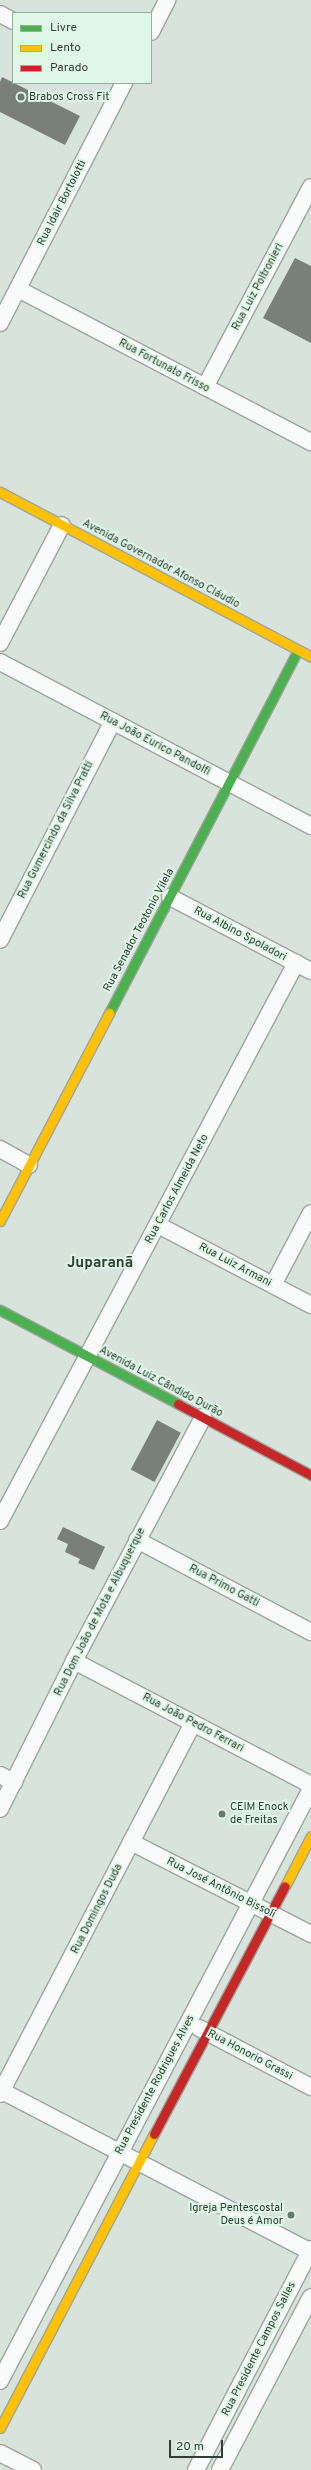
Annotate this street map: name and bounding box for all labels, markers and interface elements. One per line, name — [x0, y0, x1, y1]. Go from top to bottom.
legend — [12, 12, 152, 84]
text: Livre — [50, 20, 77, 36]
text: Lento — [50, 40, 81, 56]
text: Parado — [50, 60, 88, 76]
place label: Brabos Cross Fit — [29, 90, 109, 104]
marker: Brabos Cross Fit — [16, 92, 26, 102]
street label: Rua Idair Bortolotti — [35, 158, 89, 248]
street label: Rua Luiz Poltronieri — [229, 241, 287, 333]
street label: Rua Fortunato Frisso — [116, 336, 212, 396]
street label: Avenida Governador Afonso Cláudio — [80, 517, 242, 611]
street label: Rua João Eurico Pandolfi — [97, 709, 213, 779]
street label: Rua Gumercindo da Silva Pratti — [15, 759, 97, 901]
street label: Rua Senador Teotonio Vilela — [101, 866, 177, 994]
street label: Rua Albino Spoladori — [191, 904, 289, 964]
street label: Rua Carlos Almeida Neto — [142, 1132, 212, 1246]
street label: Rua Luiz Armani — [196, 1240, 274, 1290]
district label: Juparanã — [67, 1255, 133, 1273]
street label: Avenida Luiz Cândido Durão — [97, 1344, 225, 1420]
street label: Rua Dom João de Mota e Albuquerque — [52, 1525, 148, 1699]
street label: Rua Primo Gatti — [187, 1562, 261, 1610]
street label: Rua João Pedro Ferrari — [140, 1691, 246, 1755]
place label: CEIM Enock de Freitas — [230, 1801, 289, 1827]
marker: CEIM Enock de Freitas — [217, 1809, 227, 1819]
street label: Rua José Antônio Bissoli — [164, 1855, 278, 1921]
street label: Rua Domingos Duda — [69, 1862, 125, 1956]
street label: Rua Presidente Rodrigues Alves — [112, 2013, 198, 2157]
street label: Rua Honorio Grassi — [205, 2027, 295, 2083]
place label: Igreja Pentescostal Deus é Amor — [189, 2202, 283, 2228]
marker: Igreja Pentescostal Deus é Amor — [286, 2210, 296, 2220]
street label: Rua Presidente Campos Salles — [219, 2280, 299, 2418]
scale bar — [171, 2432, 225, 2458]
text: 20 m — [176, 2439, 204, 2455]

